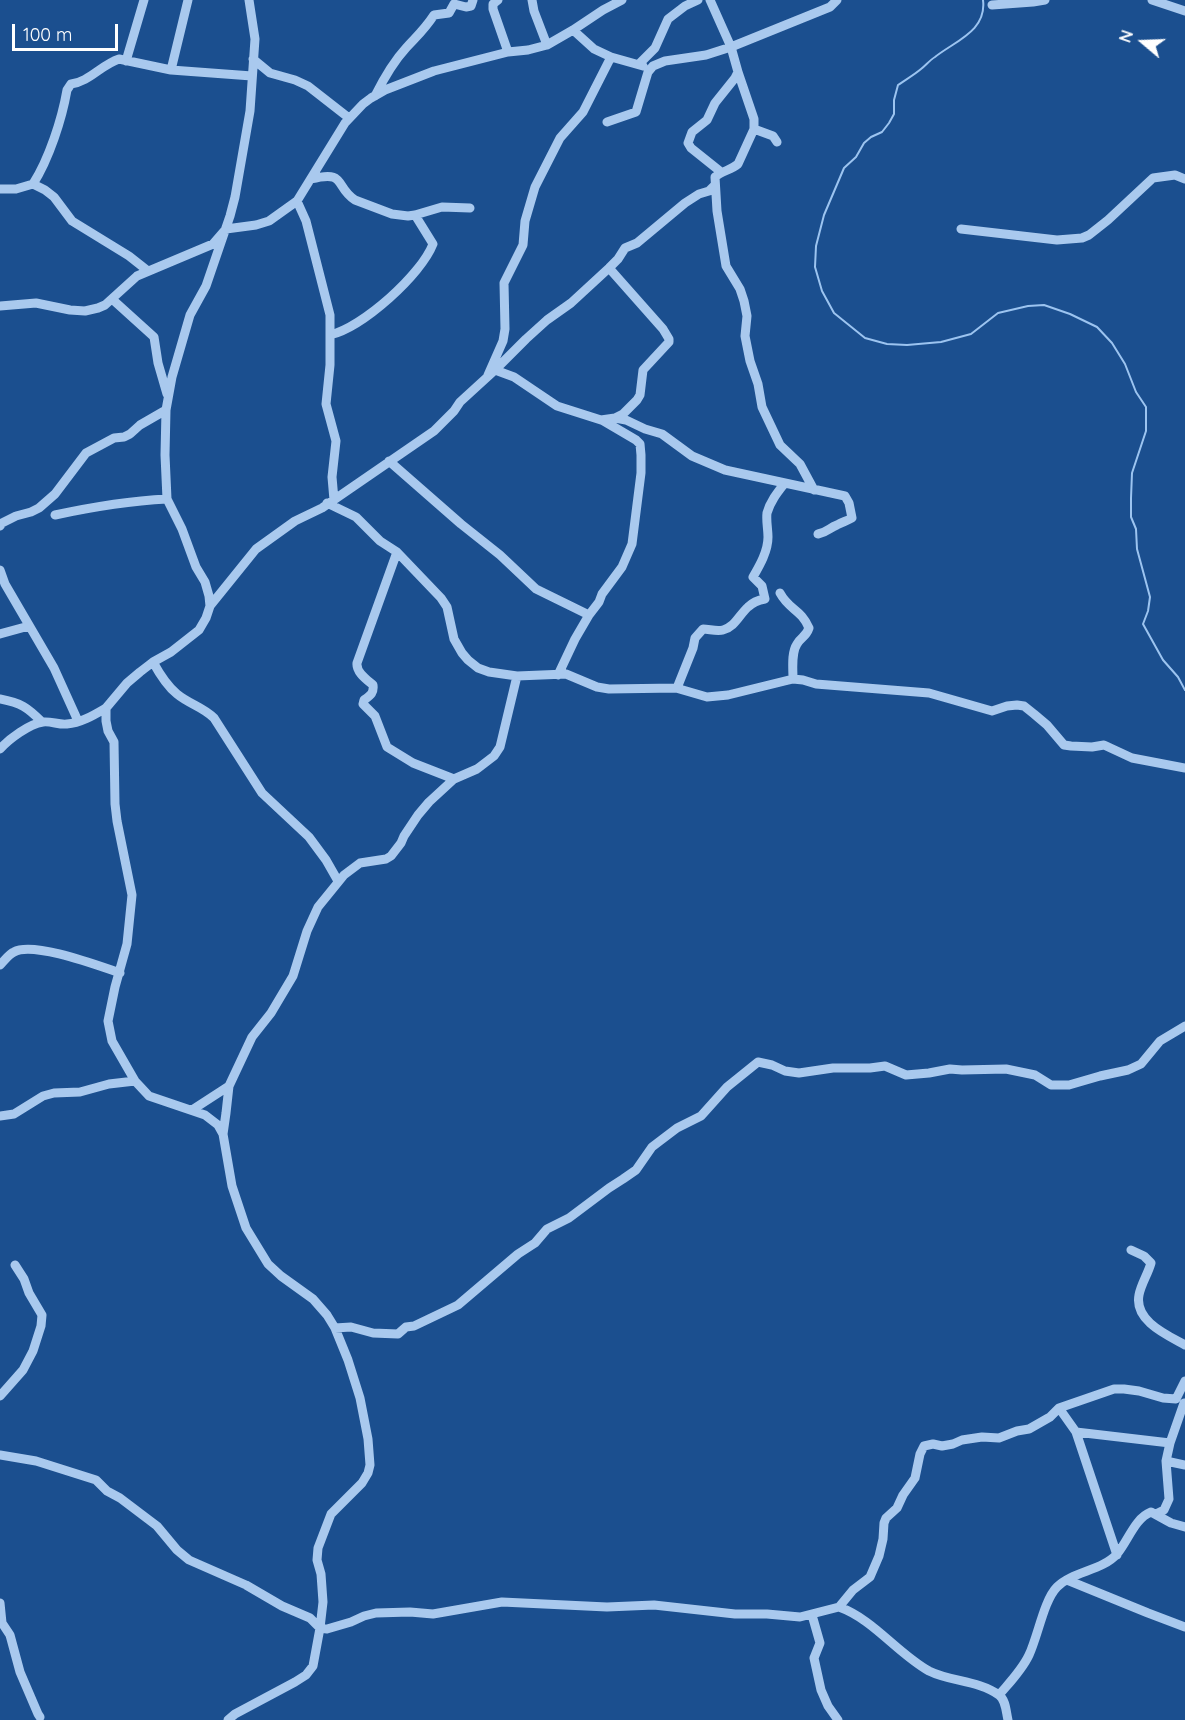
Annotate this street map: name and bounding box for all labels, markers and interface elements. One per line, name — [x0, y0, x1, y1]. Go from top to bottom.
scale bar — [15, 12, 122, 50]
north arrow — [1113, 12, 1173, 72]
text: 100 m — [23, 23, 72, 46]
text: N — [1115, 27, 1137, 45]

